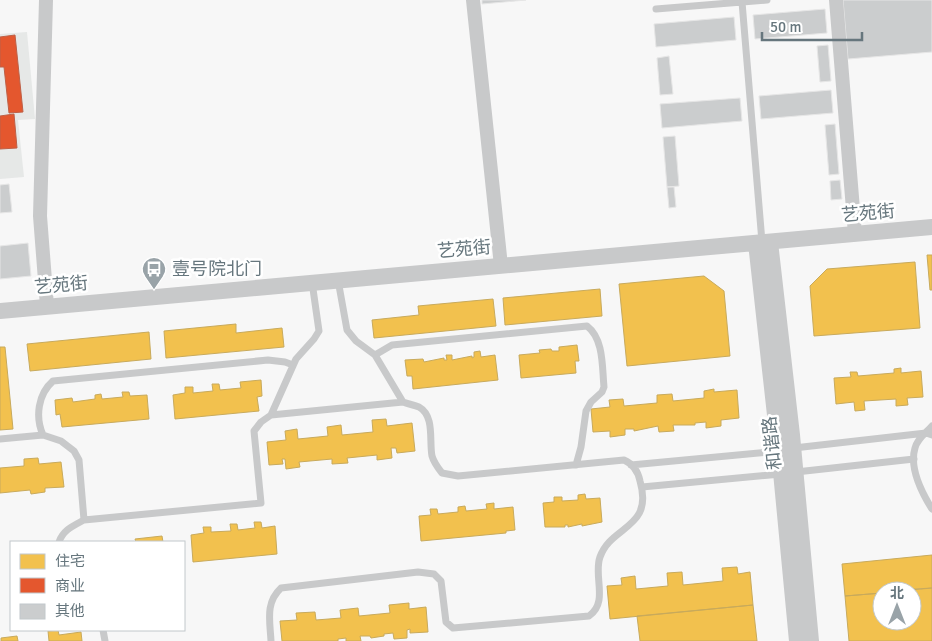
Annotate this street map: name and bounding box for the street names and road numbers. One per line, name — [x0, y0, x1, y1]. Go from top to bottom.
street label: 艺苑街 — [840, 200, 896, 226]
street label: 艺苑街 — [436, 236, 492, 262]
street label: 艺苑街 — [33, 272, 89, 298]
street label: 和谐路 — [758, 415, 786, 471]

